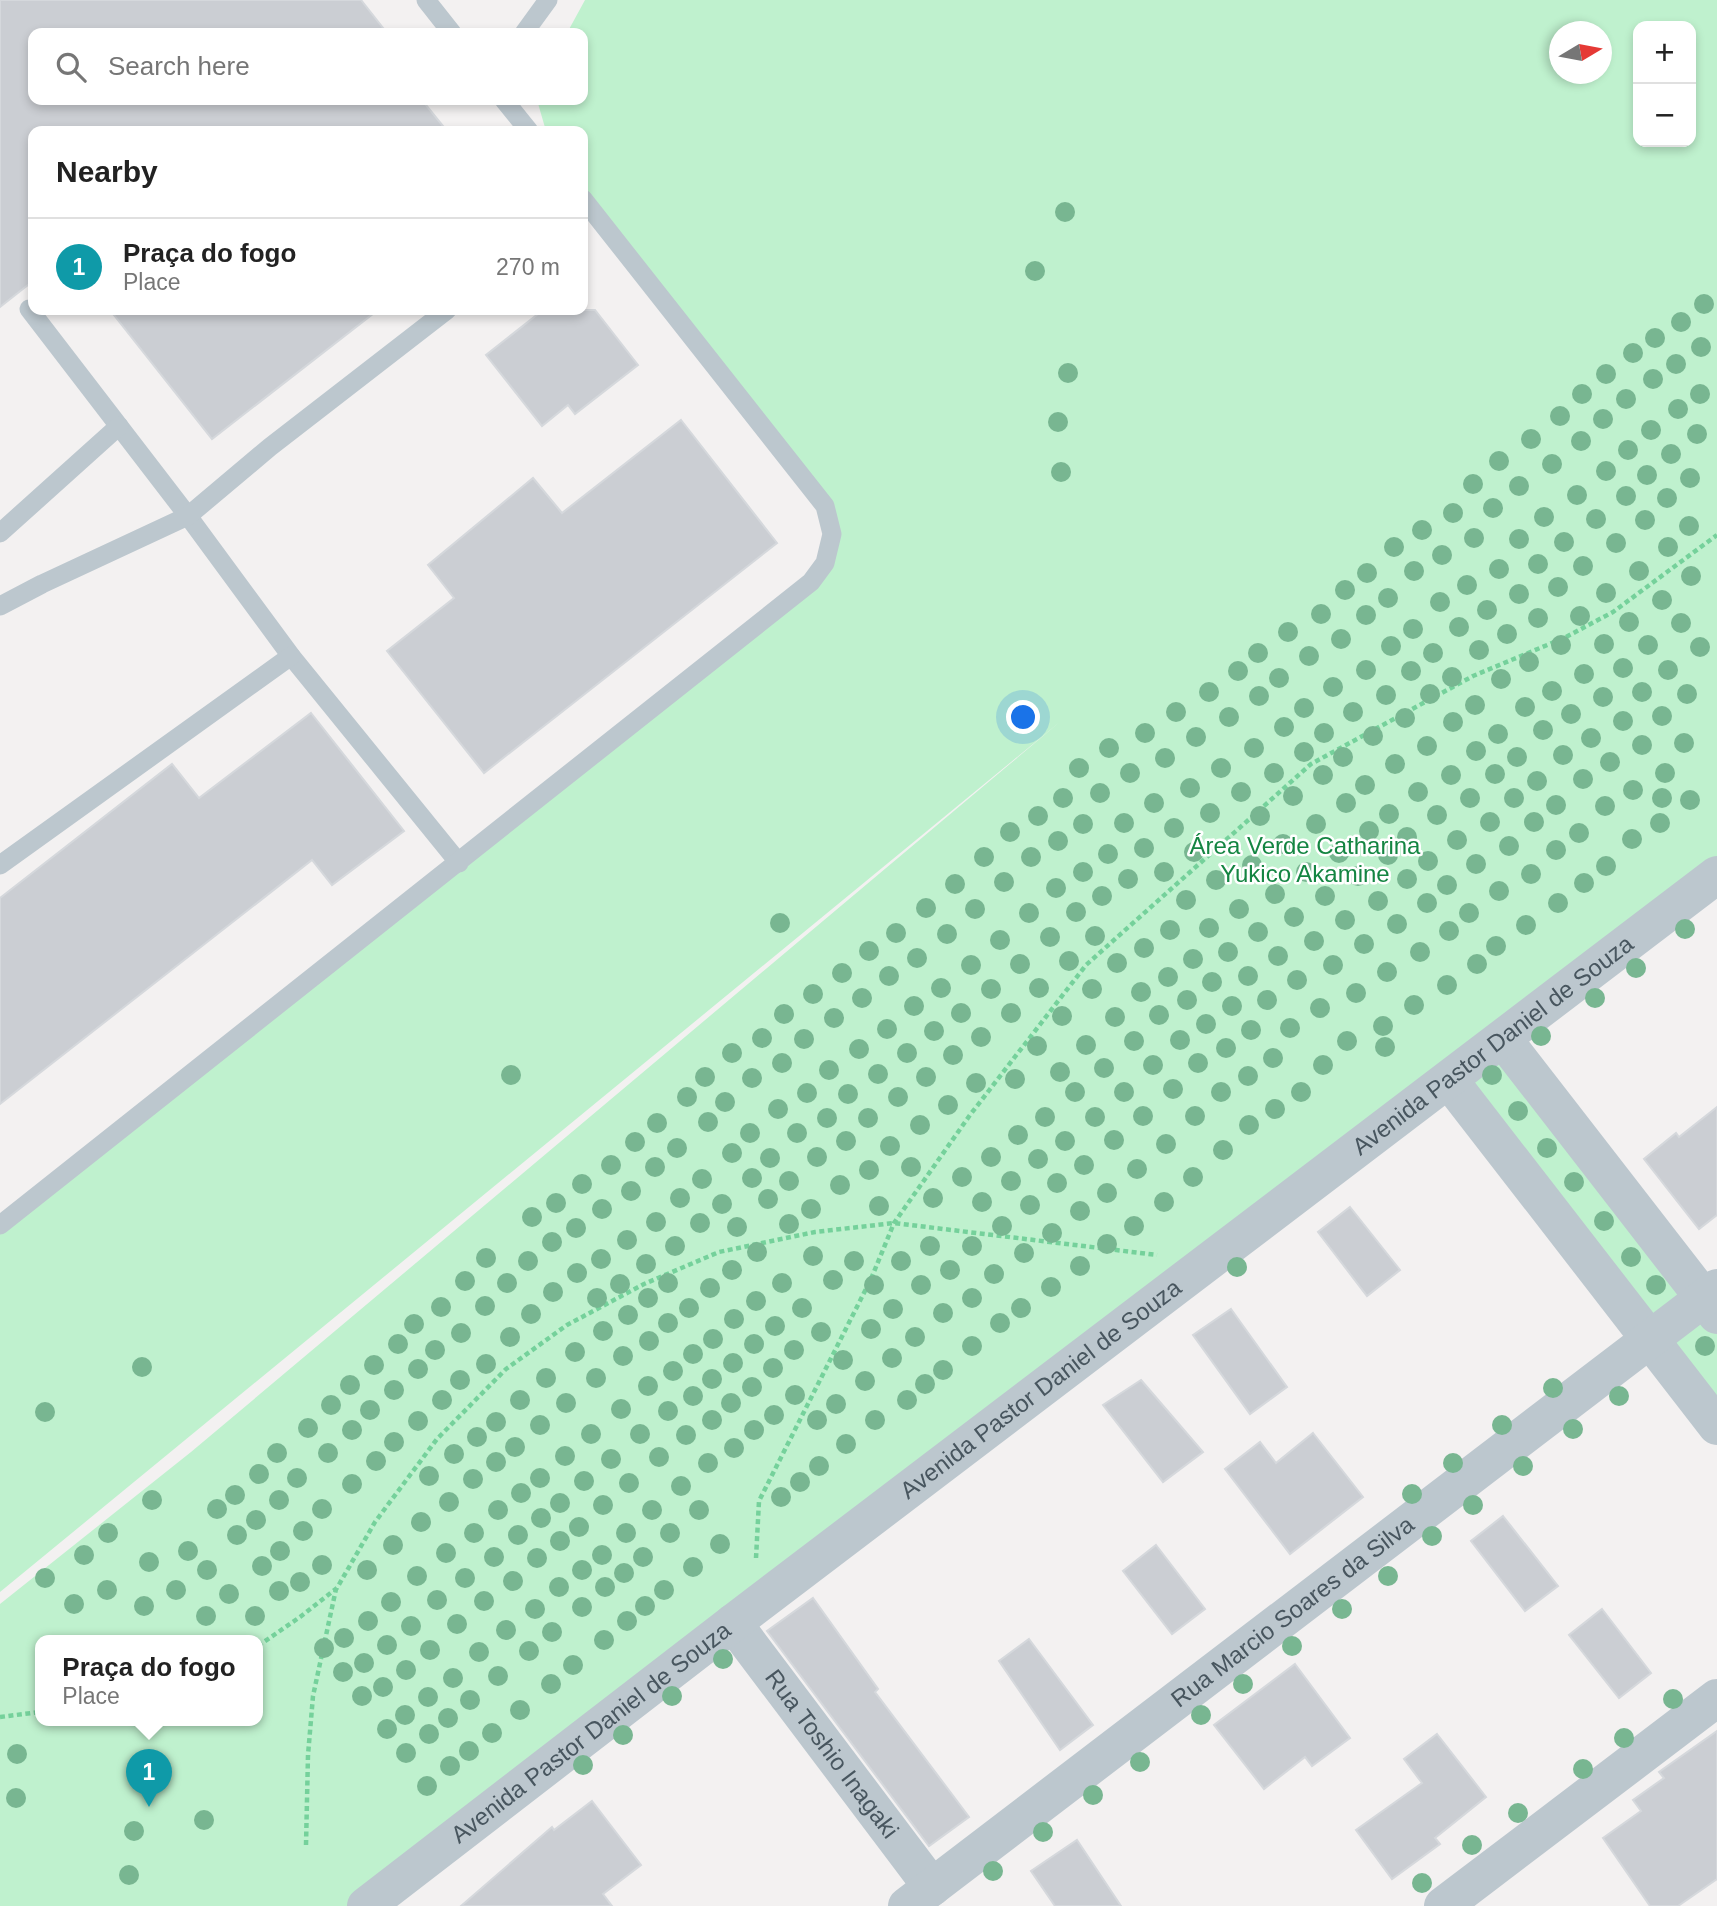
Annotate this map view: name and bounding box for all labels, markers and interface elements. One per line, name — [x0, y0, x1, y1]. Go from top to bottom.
north arrow — [1549, 21, 1612, 84]
map controls — [1633, 21, 1696, 147]
button: + — [1633, 21, 1696, 84]
search box — [28, 28, 588, 105]
icon: search — [52, 48, 90, 86]
text: Search here — [108, 51, 250, 81]
button: − — [1633, 84, 1696, 147]
text: Nearby — [56, 155, 158, 188]
text: Praça do fogo — [123, 238, 296, 268]
text: 1 — [73, 254, 85, 280]
text: 270 m — [496, 254, 560, 280]
text: Place — [123, 269, 181, 295]
your location — [1006, 700, 1040, 734]
park label: Área Verde Catharina Yukico Akamine — [1190, 832, 1421, 887]
street label: Avenida Pastor Daniel de Souza — [1347, 929, 1639, 1160]
street label: Avenida Pastor Daniel de Souza — [895, 1273, 1187, 1504]
street label: Rua Marcio Soares da Silva — [1166, 1510, 1419, 1712]
street label: Avenida Pastor Daniel de Souza — [446, 1616, 736, 1848]
popup — [35, 1635, 263, 1726]
text: Praça do fogo — [62, 1652, 236, 1682]
street label: Rua Toshio Inagaki — [760, 1664, 904, 1843]
text: Place — [62, 1683, 120, 1709]
pin: 1 — [126, 1749, 172, 1807]

